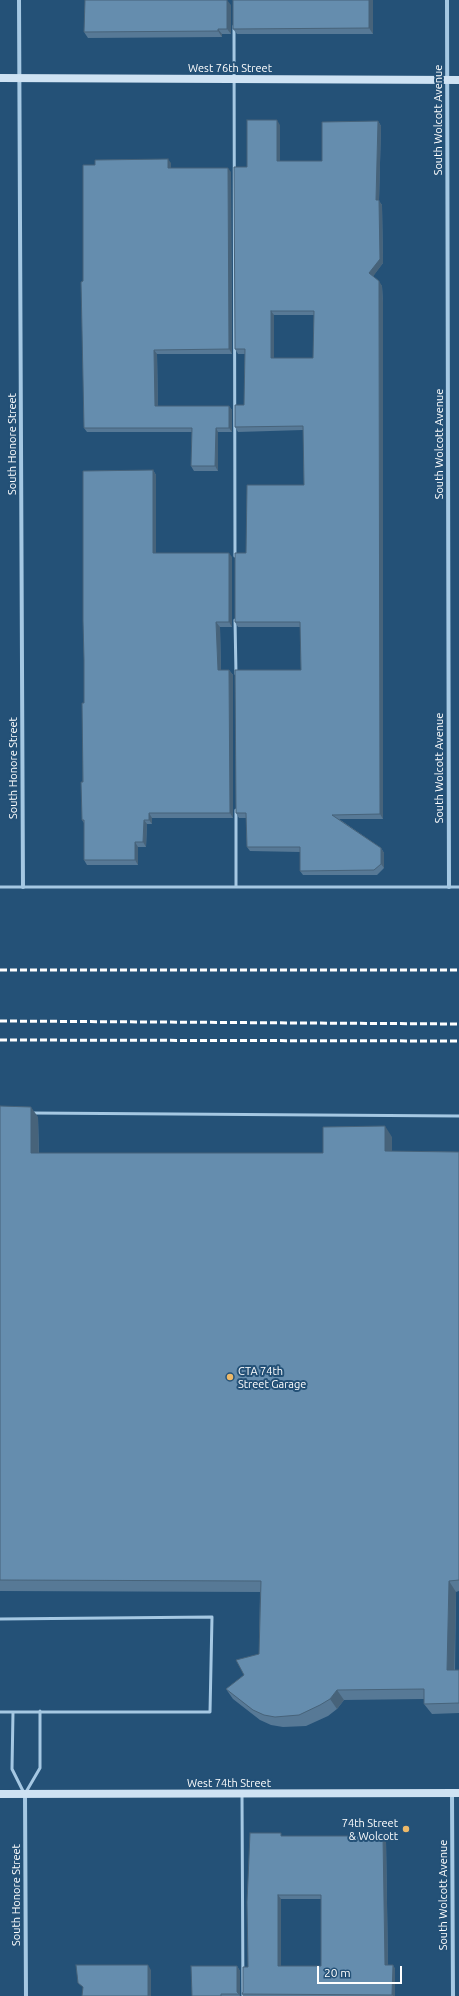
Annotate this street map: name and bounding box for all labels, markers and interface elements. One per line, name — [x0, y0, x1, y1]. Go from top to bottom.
street label: West 76th Street — [188, 61, 272, 75]
street label: South Wolcott Avenue — [431, 65, 445, 175]
street label: South Wolcott Avenue — [432, 389, 446, 499]
street label: South Honore Street — [5, 393, 19, 495]
street label: South Wolcott Avenue — [432, 713, 446, 823]
street label: South Honore Street — [6, 717, 20, 819]
place label: CTA 74th Street Garage — [238, 1364, 306, 1390]
marker: CTA 74th Street Garage — [225, 1372, 235, 1382]
street label: West 74th Street — [187, 1776, 271, 1790]
place label: 74th Street & Wolcott — [342, 1816, 398, 1842]
marker: 74th Street & Wolcott — [401, 1824, 411, 1834]
street label: South Wolcott Avenue — [436, 1840, 450, 1950]
street label: South Honore Street — [9, 1844, 23, 1946]
scale bar — [319, 1958, 404, 1984]
text: 20 m — [324, 1966, 351, 1979]

